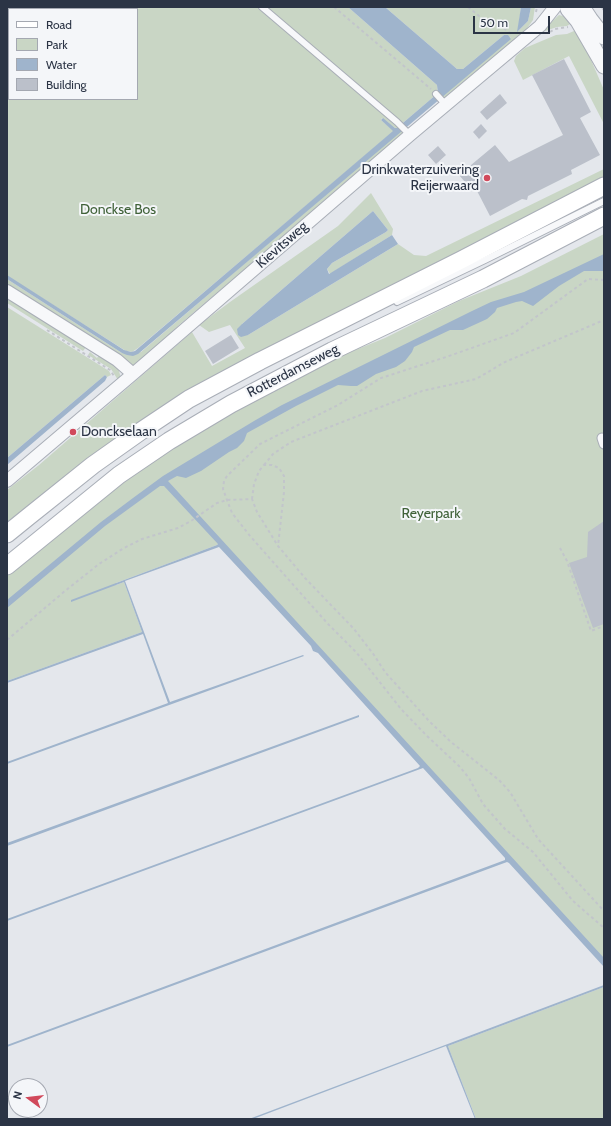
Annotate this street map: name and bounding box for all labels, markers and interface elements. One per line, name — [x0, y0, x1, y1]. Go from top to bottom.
legend — [8, 8, 138, 100]
scale bar — [475, 8, 552, 34]
text: 50 m — [480, 15, 508, 30]
text: Road — [46, 17, 72, 32]
text: Park — [46, 37, 68, 52]
text: Water — [46, 57, 76, 72]
text: Building — [46, 77, 87, 92]
place label: Drinkwaterzuivering Reijerwaard — [361, 162, 479, 194]
marker: Drinkwaterzuivering Reijerwaard — [482, 173, 492, 183]
park label: Donckse Bos — [80, 202, 156, 218]
street label: Kievitsweg — [253, 218, 311, 272]
street label: Rotterdamseweg — [244, 341, 342, 401]
place label: Donckselaan — [81, 424, 157, 440]
marker: Donckselaan — [68, 427, 78, 437]
park label: Reyerpark — [401, 506, 461, 522]
north arrow — [8, 1078, 48, 1118]
text: N — [10, 1090, 25, 1101]

